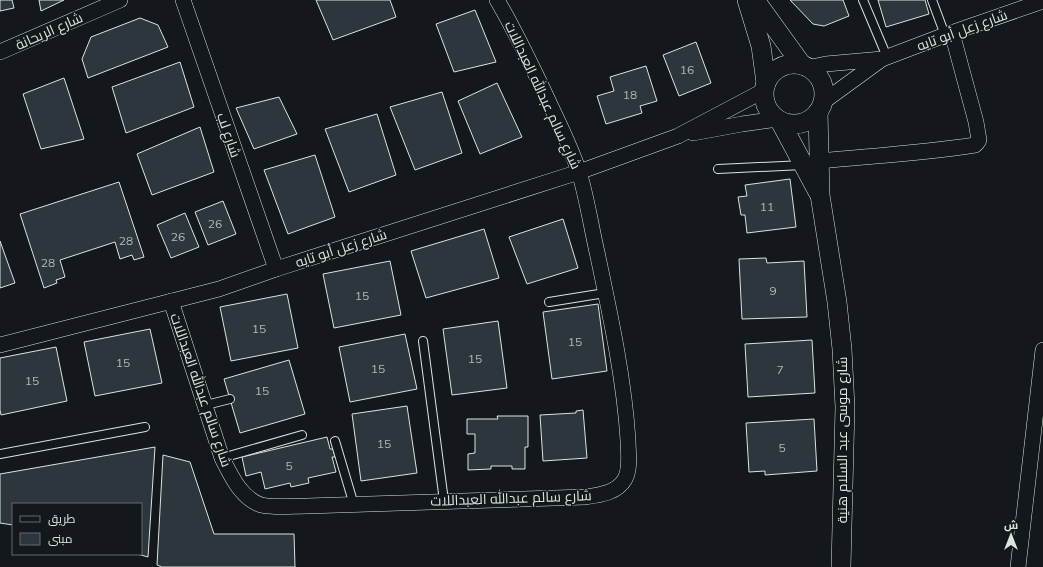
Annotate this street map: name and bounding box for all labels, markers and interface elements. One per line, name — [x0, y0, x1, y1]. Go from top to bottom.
street label: شارع زعل أبو تايه — [914, 5, 1010, 55]
street label: شارع الريحانة — [13, 8, 85, 54]
street label: شارع سالم عبدالله العبداللات — [500, 18, 585, 172]
house number: 16 — [680, 62, 694, 77]
house number: 18 — [623, 87, 637, 102]
street label: شارع لب — [213, 110, 245, 160]
house number: 11 — [760, 199, 774, 214]
house number: 26 — [208, 216, 222, 231]
street label: شارع زعل أبو تايه — [293, 225, 389, 271]
house number: 26 — [171, 229, 185, 244]
house number: 28 — [119, 233, 133, 248]
house number: 28 — [41, 255, 55, 270]
house number: 9 — [769, 283, 777, 298]
house number: 15 — [355, 288, 369, 303]
street label: شارع سالم عبدالله العبداللات — [165, 311, 236, 470]
house number: 15 — [252, 321, 266, 336]
house number: 15 — [568, 334, 582, 349]
house number: 15 — [468, 351, 482, 366]
house number: 15 — [116, 355, 130, 370]
street label: شارع موسى عبد السلام هنية — [833, 357, 852, 523]
house number: 15 — [371, 361, 385, 376]
house number: 7 — [776, 362, 784, 377]
house number: 15 — [25, 373, 39, 388]
house number: 15 — [255, 383, 269, 398]
house number: 15 — [377, 436, 391, 451]
house number: 5 — [778, 440, 786, 455]
house number: 5 — [285, 458, 293, 473]
street label: شارع سالم عبدالله العبداللات — [430, 486, 592, 511]
legend — [12, 503, 142, 555]
text: طريق — [48, 511, 76, 526]
north arrow — [991, 515, 1031, 555]
text: ش — [1004, 518, 1018, 532]
text: مبنى — [48, 531, 73, 546]

